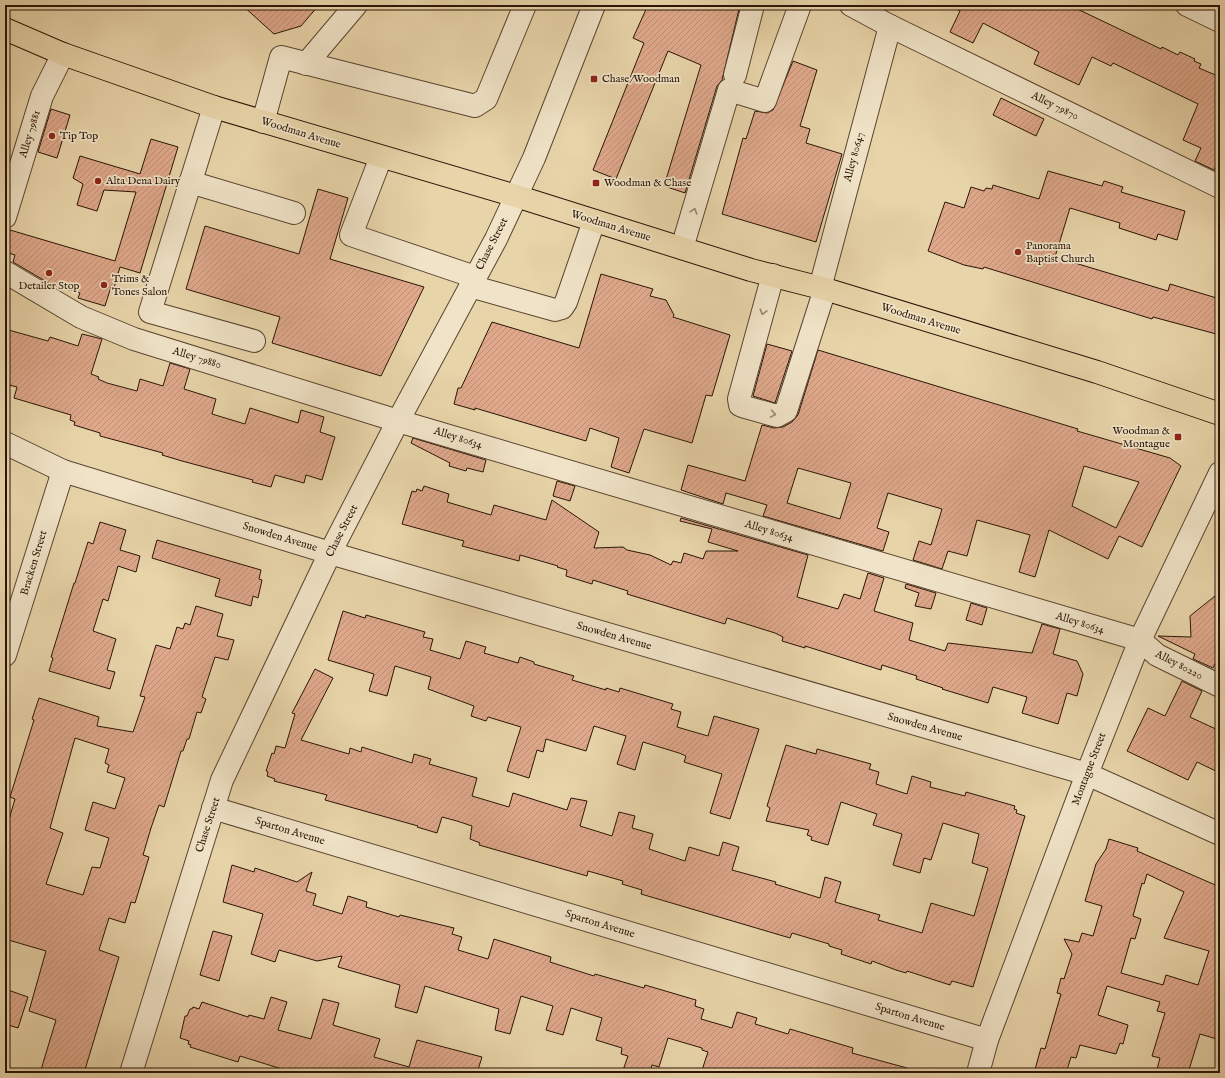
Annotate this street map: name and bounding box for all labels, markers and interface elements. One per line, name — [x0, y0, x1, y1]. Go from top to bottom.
place label: Chase/Woodman — [602, 72, 680, 86]
marker: Chase/Woodman — [589, 74, 599, 84]
street label: Alley 79870 — [1028, 88, 1081, 123]
street label: Alley 79881 — [16, 109, 44, 160]
street label: Woodman Avenue — [259, 114, 343, 152]
place label: Tip Top — [60, 129, 98, 143]
marker: Tip Top — [47, 131, 57, 141]
street label: Alley 80647 — [840, 131, 867, 184]
place label: Alta Dena Dairy — [105, 174, 181, 188]
marker: Alta Dena Dairy — [93, 176, 103, 186]
place label: Woodman & Chase — [604, 176, 691, 190]
marker: Woodman & Chase — [591, 178, 601, 188]
street label: Woodman Avenue — [569, 207, 653, 245]
one-way arrow — [689, 207, 698, 214]
street label: Chase Street — [473, 215, 511, 273]
place label: Panorama Baptist Church — [1026, 239, 1095, 266]
marker: Panorama Baptist Church — [1013, 247, 1023, 257]
marker: Detailer Stop — [44, 268, 54, 278]
place label: Trims & Tones Salon — [112, 272, 167, 299]
place label: Detailer Stop — [18, 279, 80, 293]
marker: Trims & Tones Salon — [99, 280, 109, 290]
street label: Woodman Avenue — [879, 300, 963, 338]
one-way arrow — [759, 309, 768, 316]
street label: Alley 79880 — [170, 344, 223, 372]
one-way arrow — [770, 409, 776, 418]
street label: Alley 80634 — [431, 424, 485, 452]
place label: Woodman & Montague — [1113, 424, 1170, 451]
marker: Woodman & Montague — [1173, 432, 1183, 442]
street label: Chase Street — [323, 502, 361, 560]
street label: Alley 80634 — [742, 517, 796, 545]
street label: Snowden Avenue — [241, 519, 319, 555]
street label: Bracken Street — [17, 529, 51, 597]
street label: Alley 80634 — [1053, 609, 1107, 637]
street label: Snowden Avenue — [575, 619, 653, 653]
street label: Alley 80220 — [1152, 647, 1205, 683]
street label: Snowden Avenue — [886, 710, 964, 744]
street label: Montague Street — [1069, 730, 1109, 807]
street label: Chase Street — [193, 795, 224, 854]
street label: Sparton Avenue — [254, 814, 326, 848]
street label: Sparton Avenue — [564, 907, 636, 941]
street label: Sparton Avenue — [874, 1000, 946, 1034]

